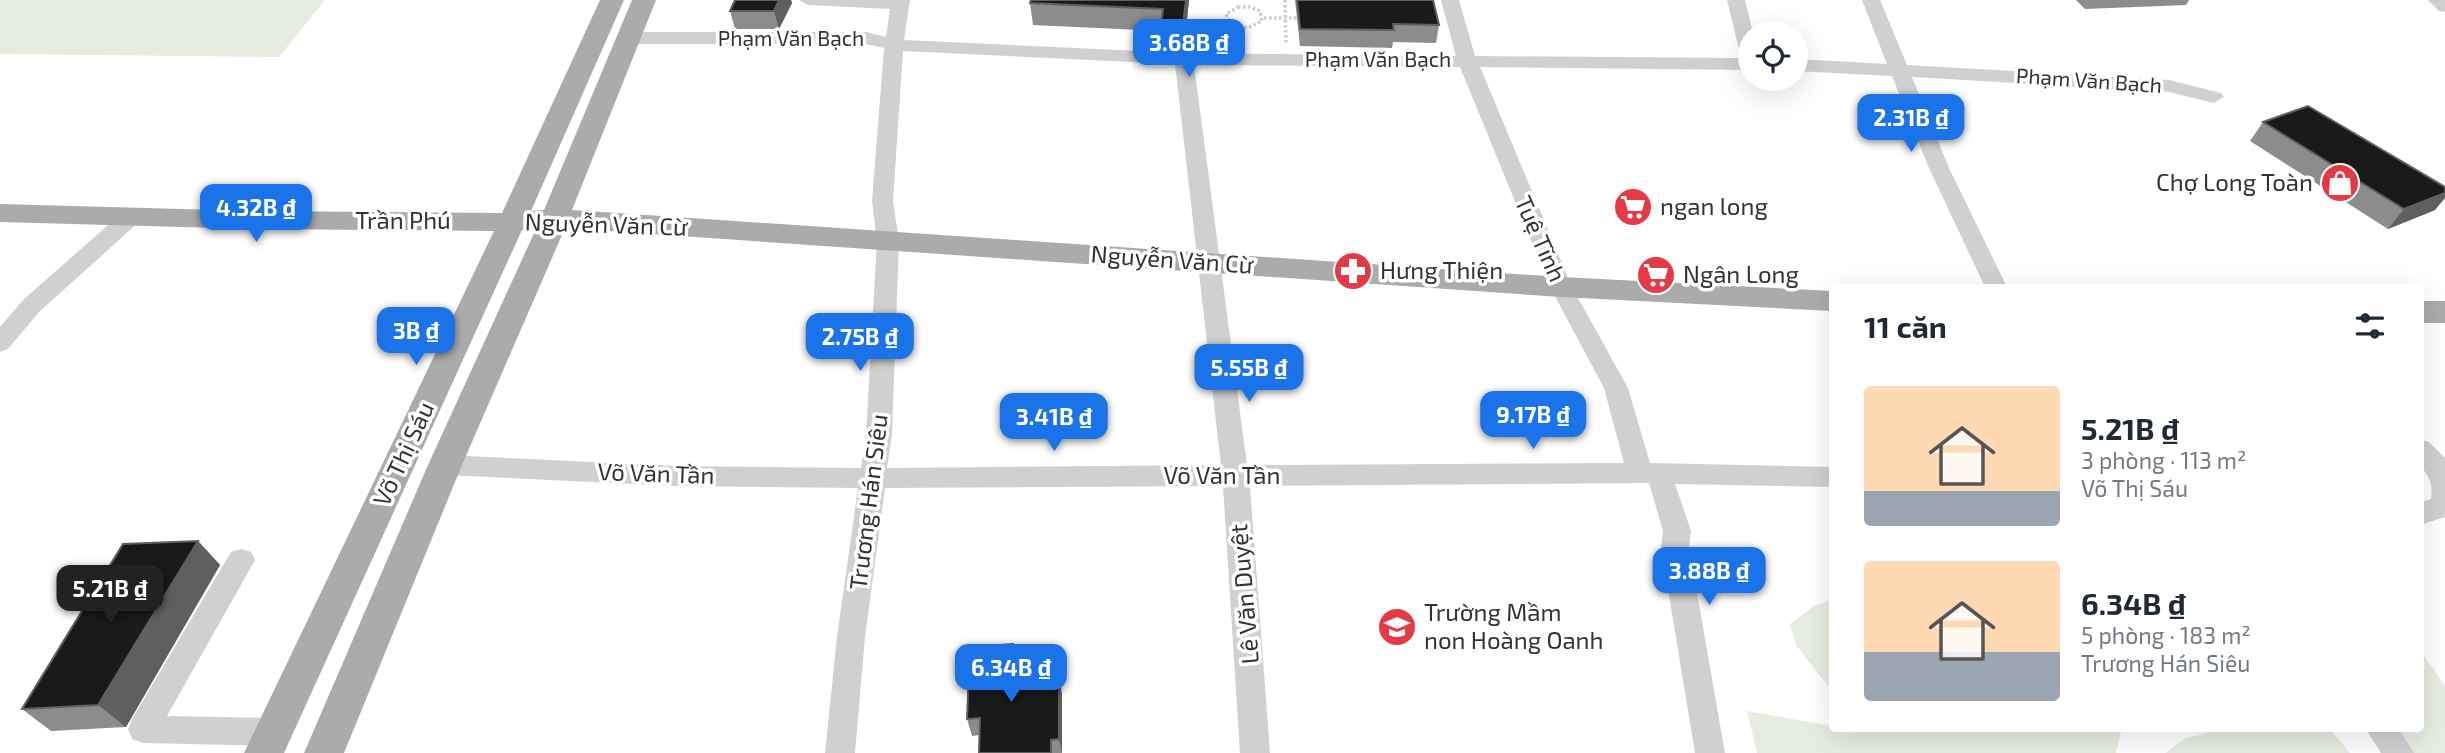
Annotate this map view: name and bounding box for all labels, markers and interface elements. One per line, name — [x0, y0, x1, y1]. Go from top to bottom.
pin: 3.68B ₫ — [1124, 20, 1254, 79]
map controls — [1738, 21, 1808, 91]
button: locate — [1738, 21, 1808, 91]
street label: Phạm Văn Bạch — [718, 25, 864, 50]
text: 3.68B ₫ — [1149, 28, 1229, 56]
street label: Phạm Văn Bạch — [1305, 46, 1451, 71]
street label: Phạm Văn Bạch — [2015, 62, 2163, 97]
pin: 2.31B ₫ — [1846, 94, 1976, 154]
text: 2.31B ₫ — [1873, 103, 1949, 131]
shop icon: Chợ Long Toàn — [2319, 162, 2361, 204]
place label: Chợ Long Toàn — [2156, 167, 2313, 196]
pin: 4.32B ₫ — [191, 184, 321, 244]
supermarket icon: ngan long — [1612, 186, 1654, 228]
street label: Tuệ Tĩnh — [1510, 191, 1573, 286]
place label: ngan long — [1660, 191, 1768, 220]
text: 4.32B ₫ — [216, 193, 296, 221]
street label: Trần Phú — [355, 205, 451, 234]
street label: Nguyễn Văn Cừ — [524, 206, 688, 241]
street label: Nguyễn Văn Cừ — [1090, 238, 1255, 279]
pharmacy icon: Hưng Thiện — [1332, 250, 1374, 292]
supermarket icon: Ngân Long — [1635, 254, 1677, 296]
place label: Hưng Thiện — [1380, 255, 1503, 284]
place label: Ngân Long — [1683, 259, 1799, 288]
icon: filters — [2351, 307, 2389, 345]
pin: 3B ₫ — [375, 308, 457, 367]
text: 11 căn — [1864, 308, 1947, 344]
pin: 2.75B ₫ — [795, 314, 925, 373]
text: 3B ₫ — [393, 316, 439, 344]
text: 2.75B ₫ — [822, 322, 898, 350]
pin: 5.55B ₫ — [1184, 344, 1314, 404]
text: 5.55B ₫ — [1210, 353, 1288, 381]
pin: 9.17B ₫ — [1468, 392, 1598, 451]
pin: 3.41B ₫ — [989, 393, 1119, 453]
street label: Võ Thị Sáu — [366, 397, 439, 510]
text: 9.17B ₫ — [1496, 400, 1570, 428]
text: 3.41B ₫ — [1016, 402, 1092, 430]
text: 5.21B ₫ — [2081, 410, 2179, 446]
street label: Trương Hán Siêu — [842, 412, 893, 591]
icon: home — [1920, 414, 2004, 498]
text: 3 phòng · 113 m² — [2081, 446, 2246, 474]
street label: Võ Văn Tần — [597, 456, 715, 489]
street label: Võ Văn Tần — [1164, 460, 1280, 489]
text: Võ Thị Sáu — [2081, 474, 2188, 502]
street label: Lê Văn Duyệt — [1223, 523, 1264, 665]
pin: 3.88B ₫ — [1644, 548, 1774, 607]
text: 3.88B ₫ — [1669, 556, 1749, 584]
pin: 5.21B ₫ — [45, 566, 175, 625]
text: 5.21B ₫ — [73, 574, 147, 602]
text: 6.34B ₫ — [2081, 585, 2186, 621]
icon: home — [1920, 589, 2004, 673]
place label: Trường Mầm non Hoàng Oanh — [1424, 597, 1604, 654]
school or university icon: Trường Mầm non Hoàng Oanh — [1376, 606, 1418, 648]
text: 5 phòng · 183 m² — [2081, 621, 2251, 649]
pin: 6.34B ₫ — [946, 644, 1076, 704]
text: Trương Hán Siêu — [2081, 649, 2250, 677]
text: 6.34B ₫ — [971, 653, 1051, 681]

